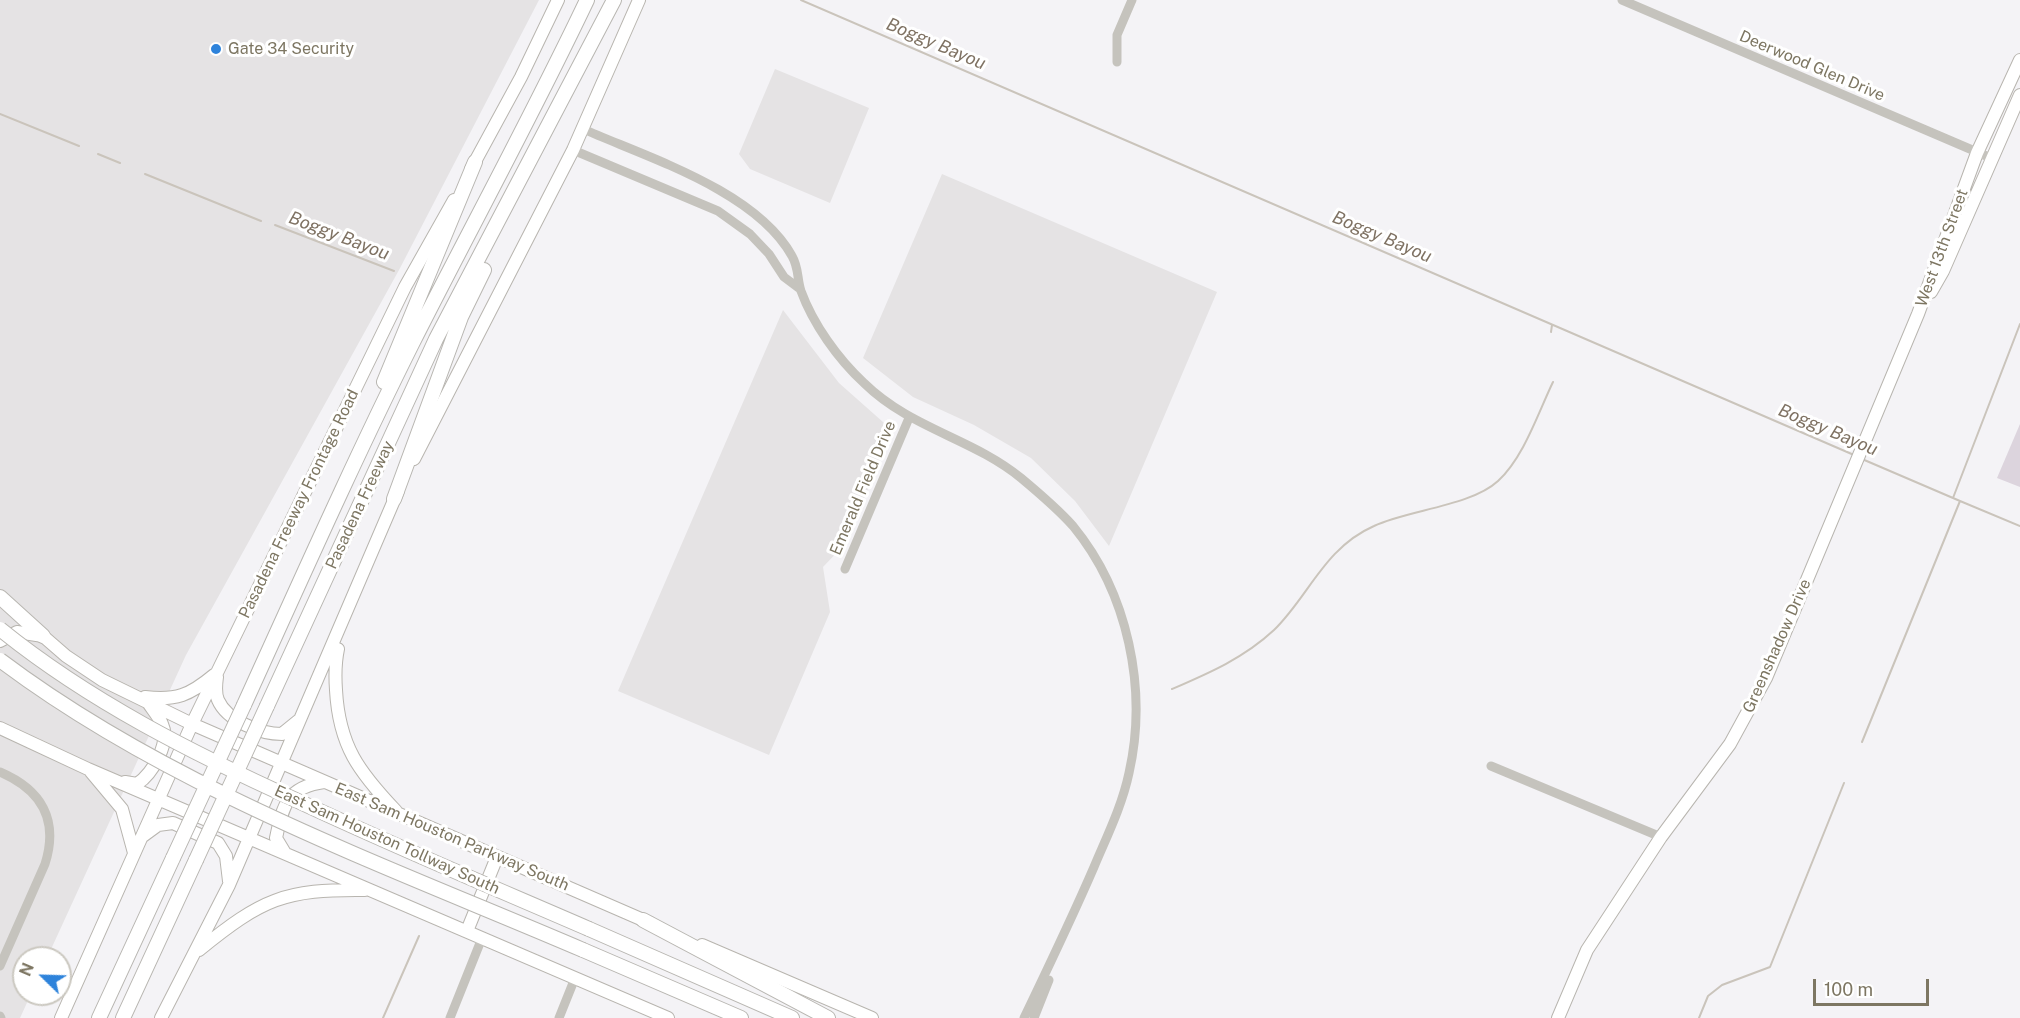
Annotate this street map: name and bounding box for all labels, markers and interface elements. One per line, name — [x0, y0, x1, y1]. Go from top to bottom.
water label: Boggy Bayou — [883, 13, 989, 75]
street label: Deerwood Glen Drive — [1736, 27, 1888, 105]
place label: Gate 34 Security — [228, 39, 354, 59]
marker: Gate 34 Security — [209, 42, 223, 56]
street label: West 13th Street — [1912, 186, 1972, 310]
water label: Boggy Bayou — [1329, 206, 1435, 268]
water label: Boggy Bayou — [286, 207, 392, 265]
street label: Pasadena Freeway Frontage Road — [235, 386, 363, 622]
water label: Boggy Bayou — [1775, 399, 1881, 461]
street label: Emerald Field Drive — [826, 418, 900, 558]
street label: Pasadena Freeway — [322, 438, 398, 572]
street label: Greenshadow Drive — [1739, 576, 1815, 716]
street label: East Sam Houston Parkway South — [332, 779, 572, 895]
street label: East Sam Houston Tollway South — [271, 781, 503, 899]
north arrow — [12, 946, 72, 1006]
text: N — [16, 960, 38, 979]
scale bar — [1816, 967, 1932, 1005]
text: 100 m — [1824, 979, 1873, 1000]

